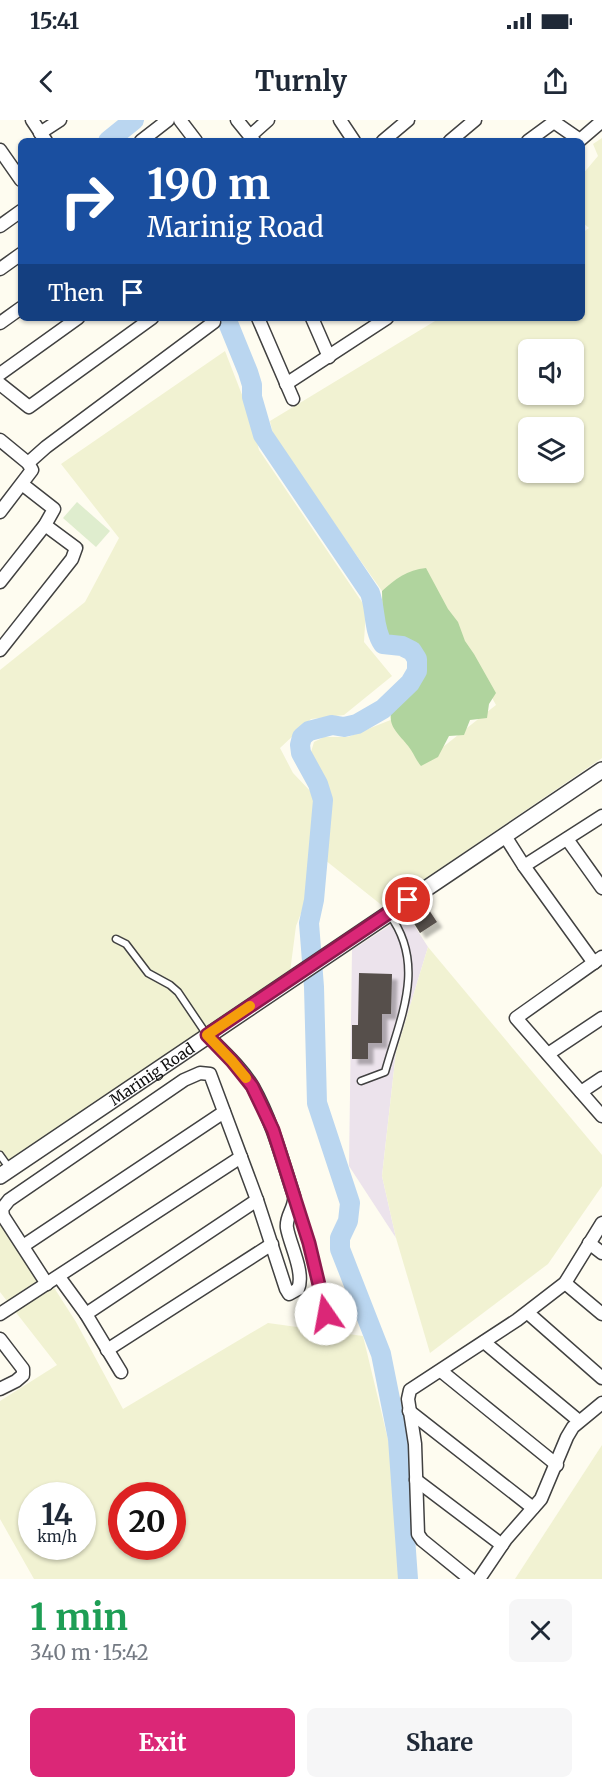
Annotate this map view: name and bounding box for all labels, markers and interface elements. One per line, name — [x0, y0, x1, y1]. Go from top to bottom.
text: 15:41 — [30, 7, 79, 35]
text: Turnly — [255, 64, 347, 98]
icon: back — [30, 65, 63, 98]
icon: share — [539, 65, 572, 98]
text: 190 m — [147, 158, 270, 210]
icon: right — [48, 162, 126, 240]
text: Marinig Road — [147, 210, 324, 244]
icon: arrive — [116, 276, 149, 309]
text: Then — [48, 279, 104, 307]
map controls — [518, 339, 584, 483]
button: sound — [518, 339, 584, 405]
button: layers — [518, 417, 584, 483]
pin — [382, 874, 433, 925]
icon: arrive — [391, 883, 424, 916]
street label: Marinig Road — [106, 1038, 198, 1109]
position arrow — [294, 1282, 358, 1346]
speed limit sign: 20 — [108, 1482, 186, 1560]
text: 14 — [41, 1495, 73, 1533]
text: km/h — [37, 1527, 77, 1546]
text: 1 min — [30, 1595, 128, 1640]
button: close — [509, 1599, 572, 1662]
text: 340 m · 15:42 — [30, 1640, 149, 1665]
button: Exit — [30, 1708, 295, 1777]
button: Share — [307, 1708, 572, 1777]

